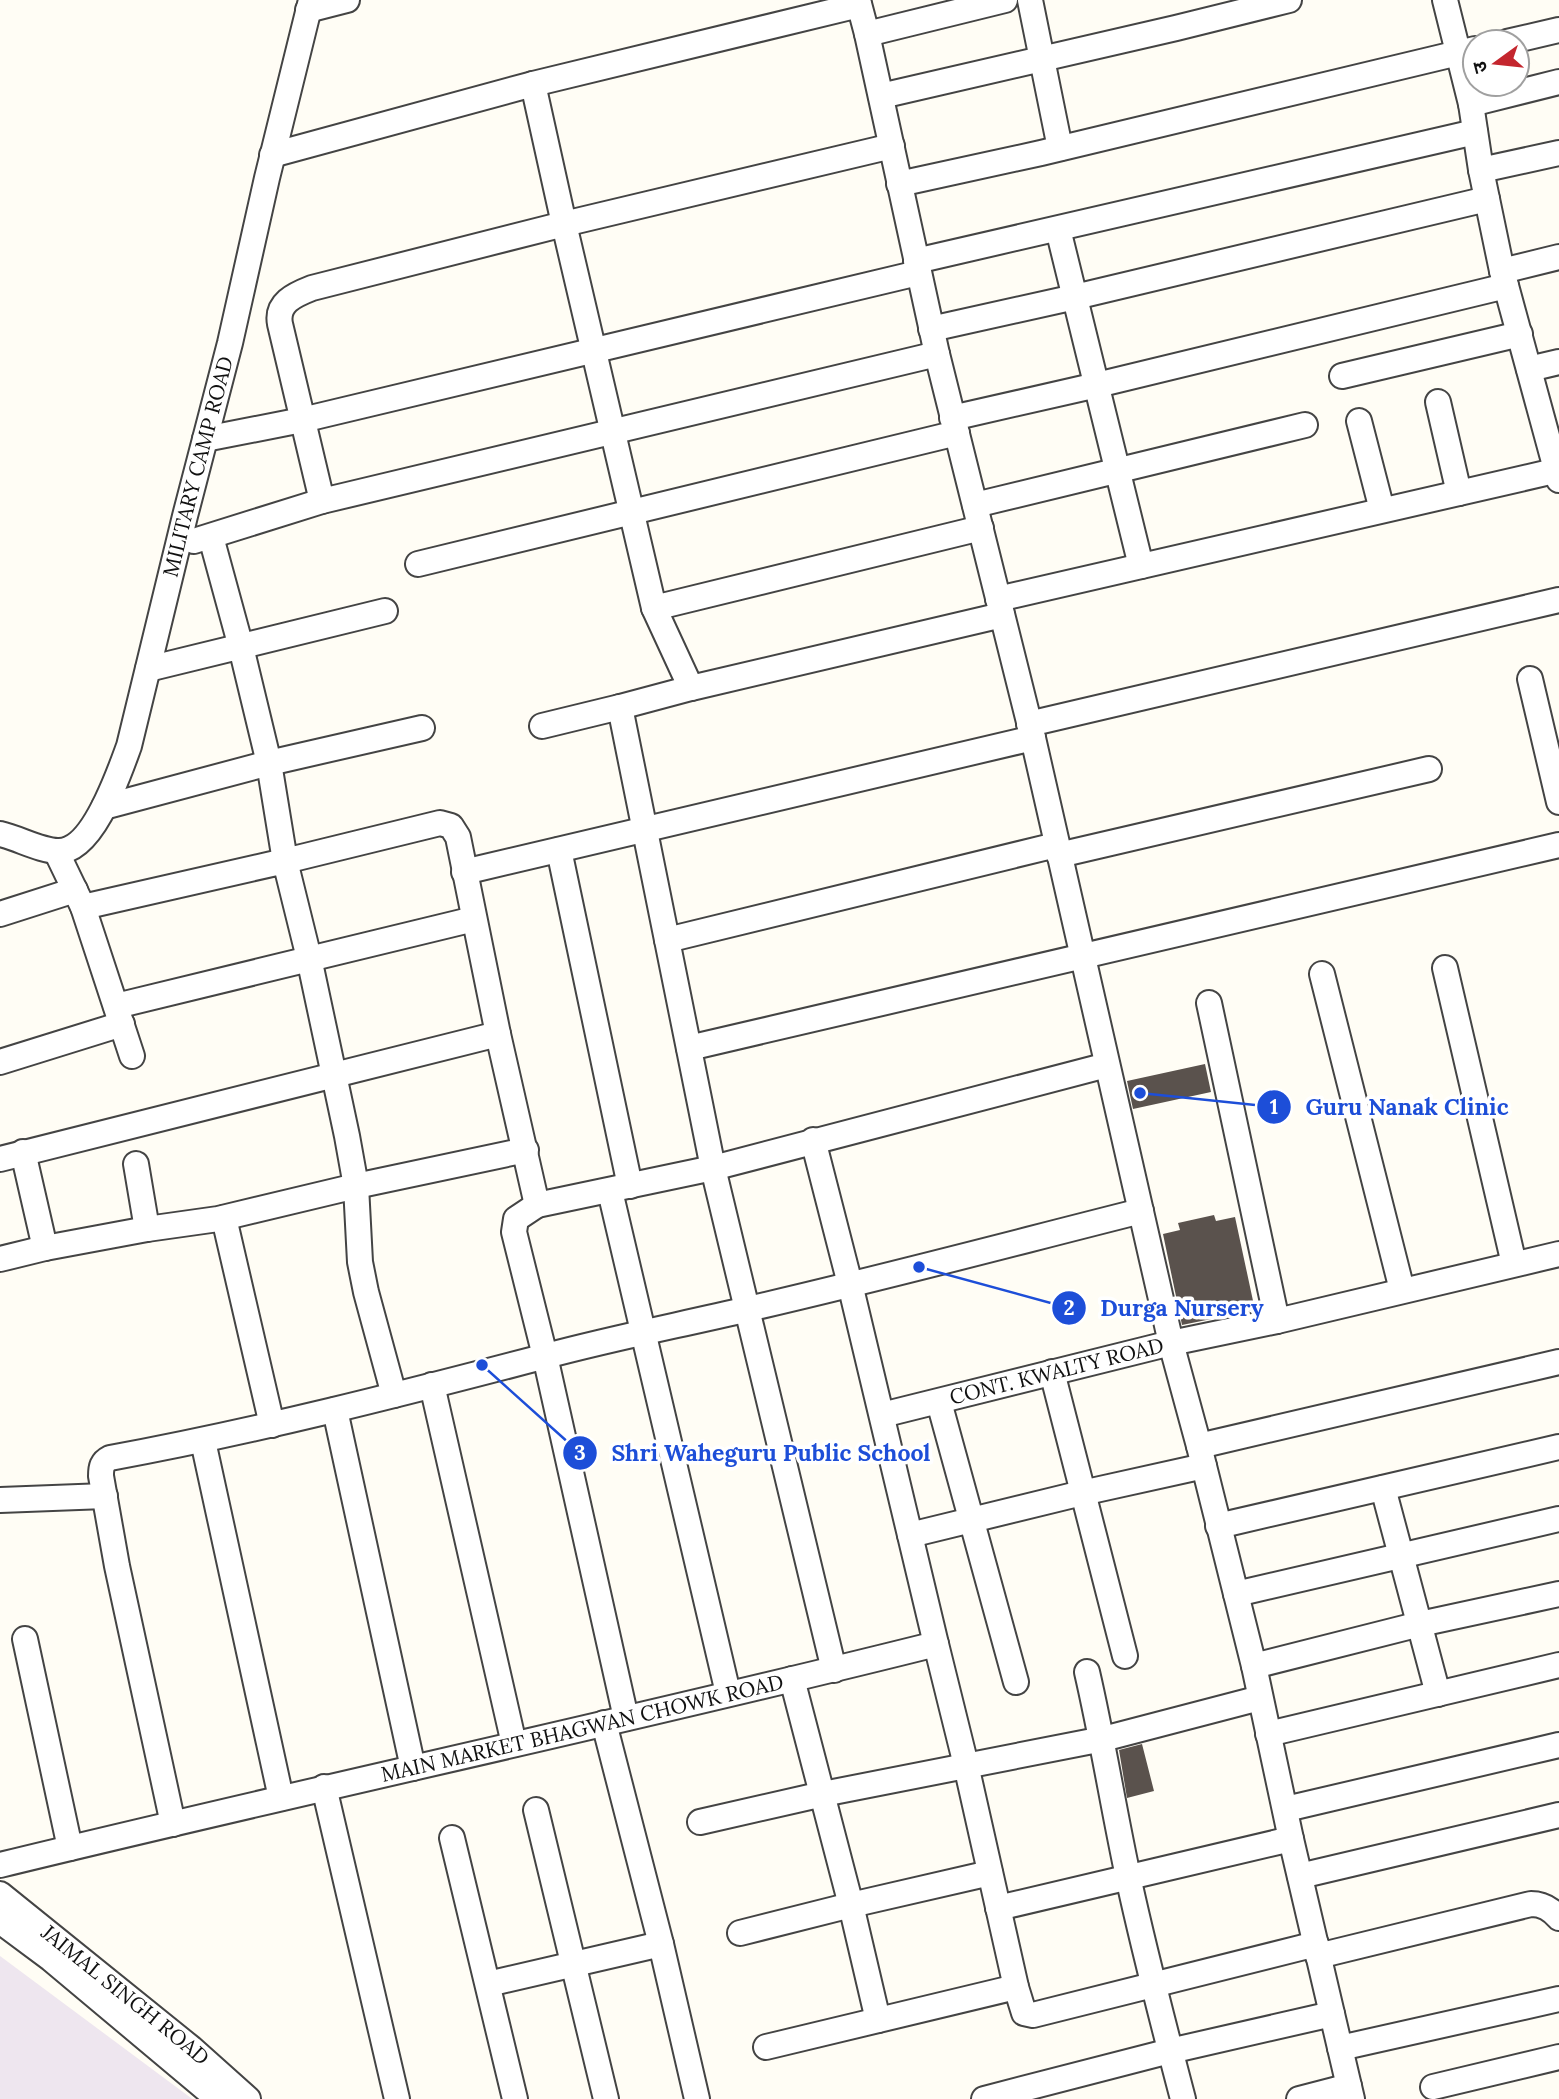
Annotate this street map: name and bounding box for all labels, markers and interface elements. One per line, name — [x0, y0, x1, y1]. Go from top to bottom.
north arrow — [1461, 28, 1531, 98]
text: उ — [1466, 58, 1493, 76]
street label: MILITARY CAMP ROAD — [157, 353, 239, 580]
callout: Guru Nanak Clinic — [1257, 1085, 1523, 1129]
text: Guru Nanak Clinic — [1305, 1092, 1509, 1121]
text: 1 — [1270, 1093, 1278, 1120]
callout: Durga Nursery — [1051, 1286, 1277, 1330]
text: Durga Nursery — [1100, 1293, 1264, 1322]
text: 2 — [1063, 1294, 1075, 1321]
street label: CONT. KWALTY ROAD — [947, 1331, 1166, 1411]
callout: Shri Waheguru Public School — [563, 1431, 945, 1475]
text: Shri Waheguru Public School — [611, 1438, 931, 1467]
text: 3 — [574, 1439, 586, 1466]
street label: MAIN MARKET BHAGWAN CHOWK ROAD — [378, 1668, 786, 1788]
street label: JAIMAL SINGH ROAD — [35, 1918, 215, 2071]

